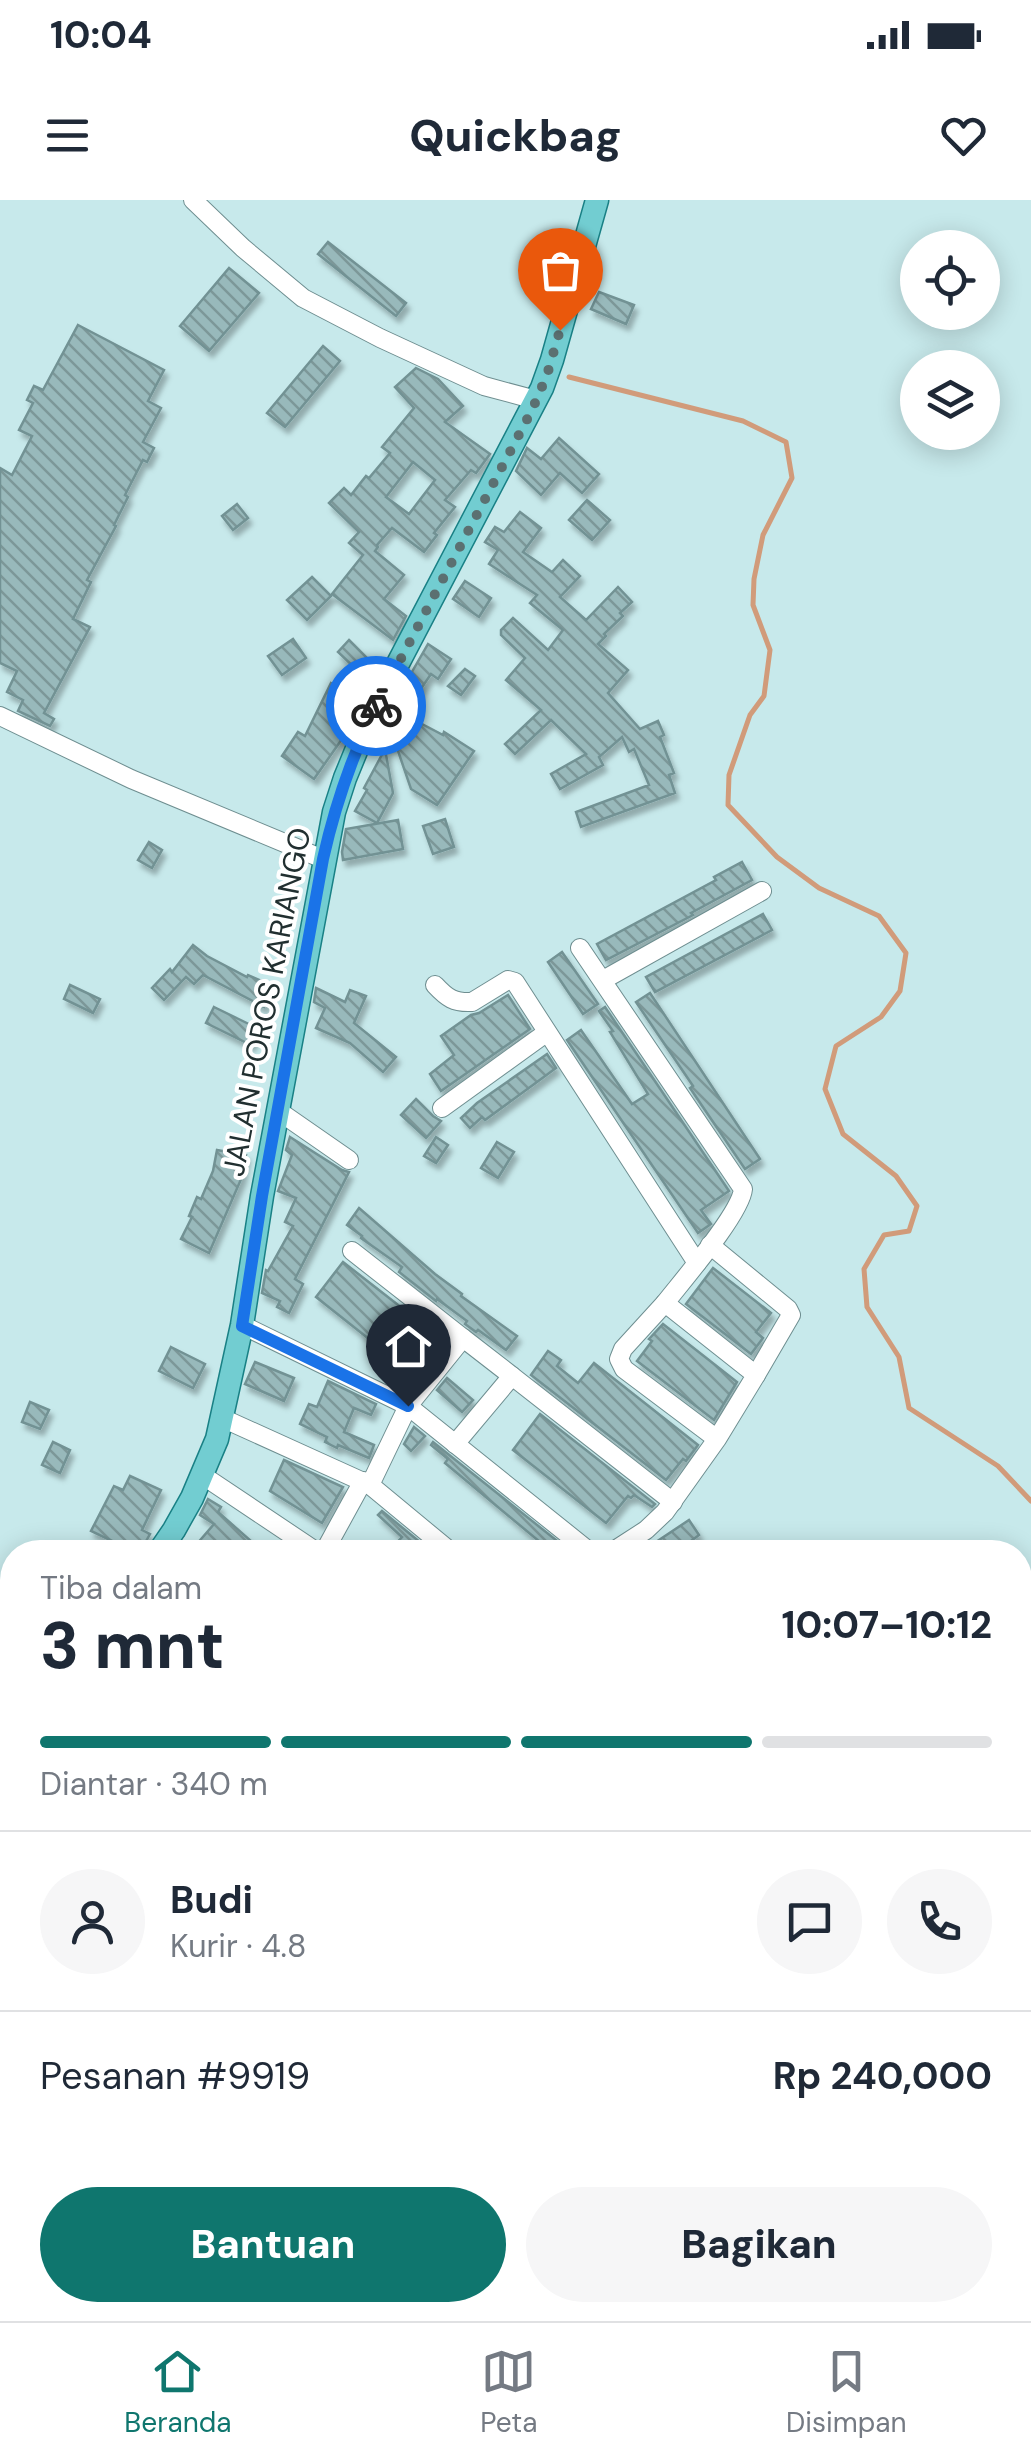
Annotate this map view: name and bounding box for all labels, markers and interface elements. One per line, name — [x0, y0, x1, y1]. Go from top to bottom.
text: 10:04 — [50, 10, 152, 60]
text: Quickbag — [409, 106, 622, 165]
icon: menu — [40, 108, 95, 163]
icon: heart — [936, 108, 991, 163]
pin — [518, 228, 603, 331]
map controls — [900, 230, 1000, 450]
button: locate — [900, 230, 1000, 330]
icon: bag — [533, 243, 588, 298]
button: layers — [900, 350, 1000, 450]
courier — [326, 656, 426, 756]
icon: bike — [349, 679, 404, 734]
street label: JALAN POROS KARIANGO — [214, 824, 319, 1180]
pin — [366, 1304, 451, 1407]
icon: home — [381, 1319, 436, 1374]
text: Tiba dalam — [40, 1567, 202, 1609]
text: 10:07–10:12 — [781, 1600, 992, 1650]
text: 3 mnt — [40, 1604, 225, 1688]
text: Diantar · 340 m — [40, 1763, 268, 1805]
button: person — [40, 1869, 145, 1974]
button: chat — [757, 1869, 862, 1974]
button: phone — [887, 1869, 992, 1974]
text: Budi — [170, 1875, 253, 1925]
text: Kurir · 4.8 — [170, 1925, 306, 1967]
text: Pesanan #9919 — [40, 2051, 310, 2101]
text: Rp 240,000 — [773, 2051, 992, 2101]
button: Bantuan — [40, 2187, 506, 2302]
button: Bagikan — [526, 2187, 992, 2302]
tab: Beranda — [124, 2344, 232, 2441]
tab: Peta — [480, 2344, 537, 2441]
tab: Disimpan — [786, 2344, 907, 2441]

